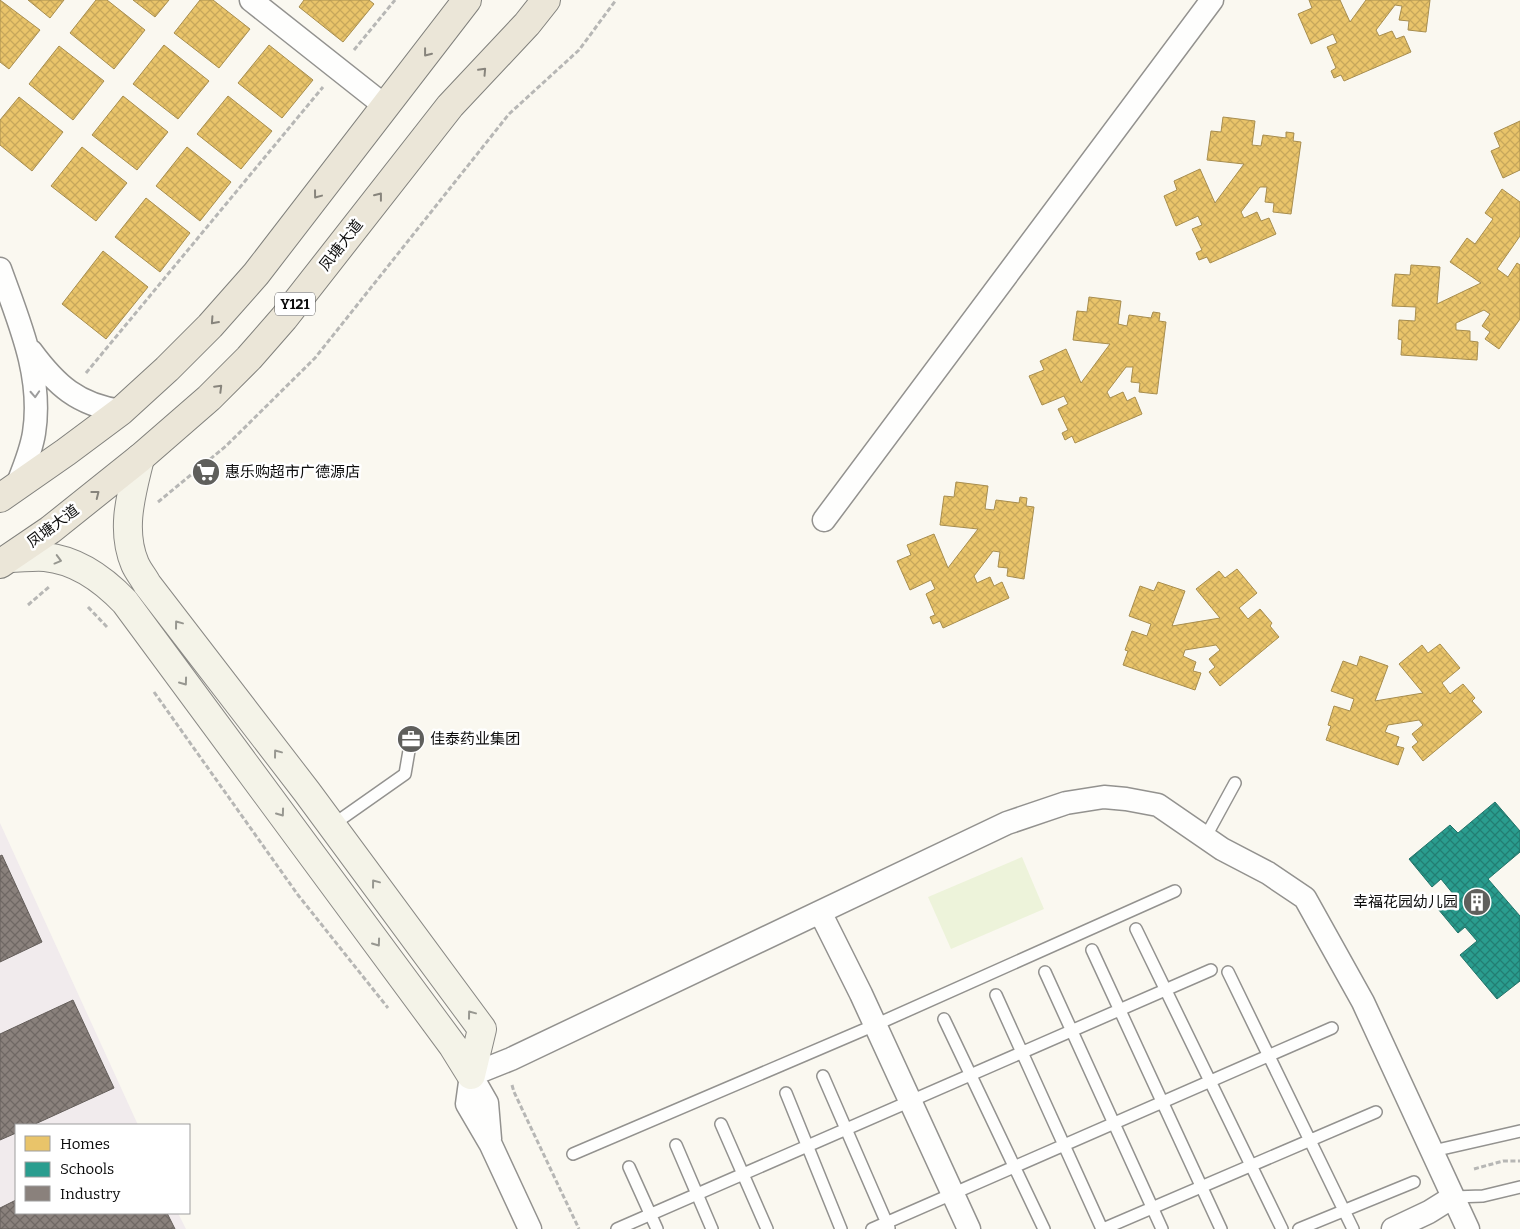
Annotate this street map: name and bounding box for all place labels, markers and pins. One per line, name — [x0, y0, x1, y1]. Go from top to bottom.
supermarket icon: 惠乐购超市广德源店 — [191, 457, 221, 487]
place label: 惠乐购超市广德源店 — [225, 463, 360, 481]
office icon: 佳泰药业集团 — [396, 724, 426, 754]
place label: 佳泰药业集团 — [430, 730, 520, 748]
building icon: 幸福花园幼儿园 — [1462, 887, 1492, 917]
place label: 幸福花园幼儿园 — [1353, 893, 1458, 911]

